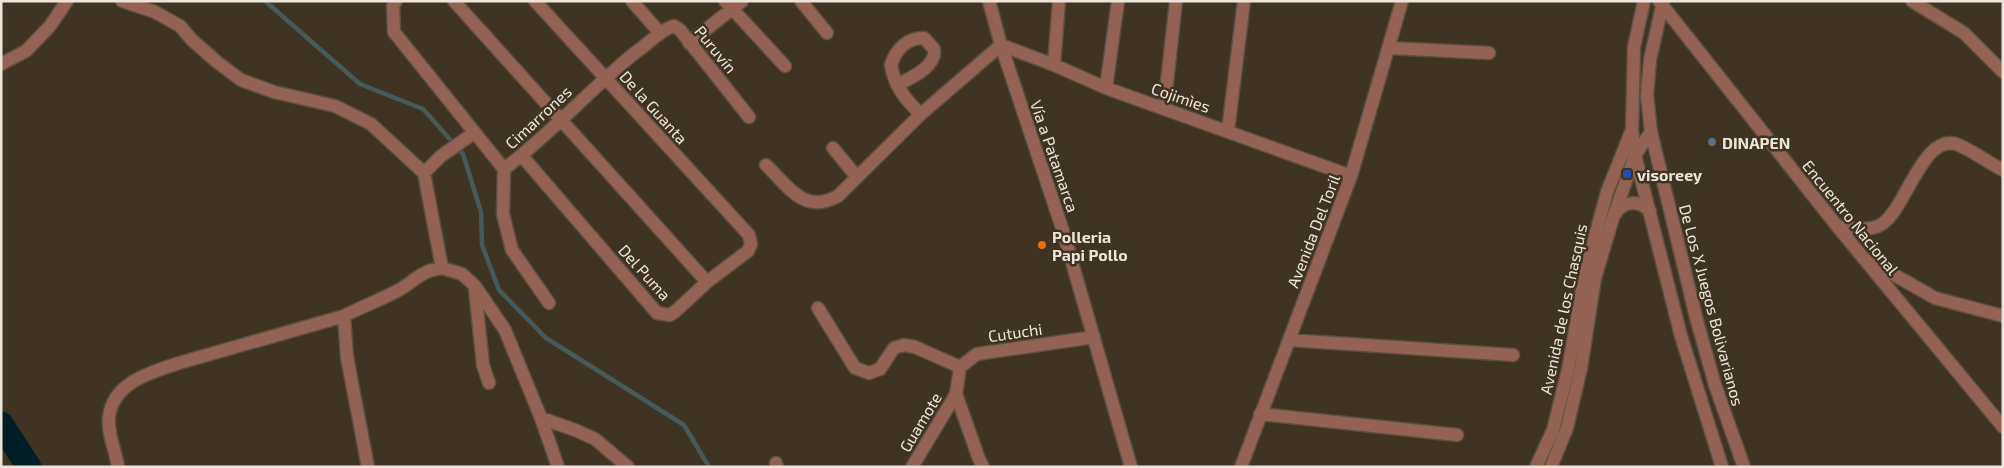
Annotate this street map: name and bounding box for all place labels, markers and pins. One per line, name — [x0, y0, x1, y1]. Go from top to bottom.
place label: DINAPEN — [1722, 133, 1790, 152]
marker: DINAPEN — [1706, 136, 1718, 148]
place label: visoreey — [1637, 165, 1702, 185]
marker: visoreey — [1621, 168, 1633, 180]
place label: Polleria Papi Pollo — [1052, 227, 1128, 264]
marker: Polleria Papi Pollo — [1036, 239, 1048, 251]

